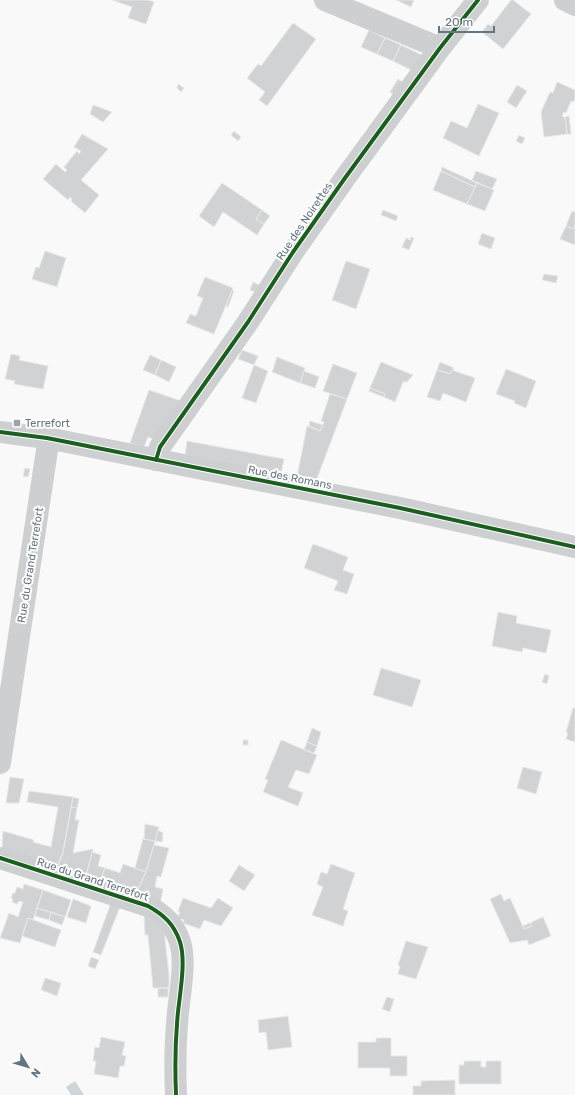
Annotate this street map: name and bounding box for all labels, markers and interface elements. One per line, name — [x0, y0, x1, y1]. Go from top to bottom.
scale bar — [439, 8, 494, 34]
text: 20 m — [445, 15, 473, 29]
street label: Rue des Noirettes — [274, 180, 335, 263]
place label: Terrefort — [25, 417, 70, 430]
marker: Terrefort — [12, 418, 22, 428]
street label: Rue des Romans — [247, 463, 333, 492]
street label: Rue du Grand Terrefort — [15, 506, 46, 624]
street label: Rue du Grand Terrefort — [35, 855, 151, 904]
north arrow — [8, 1047, 48, 1087]
text: N — [28, 1066, 43, 1080]

